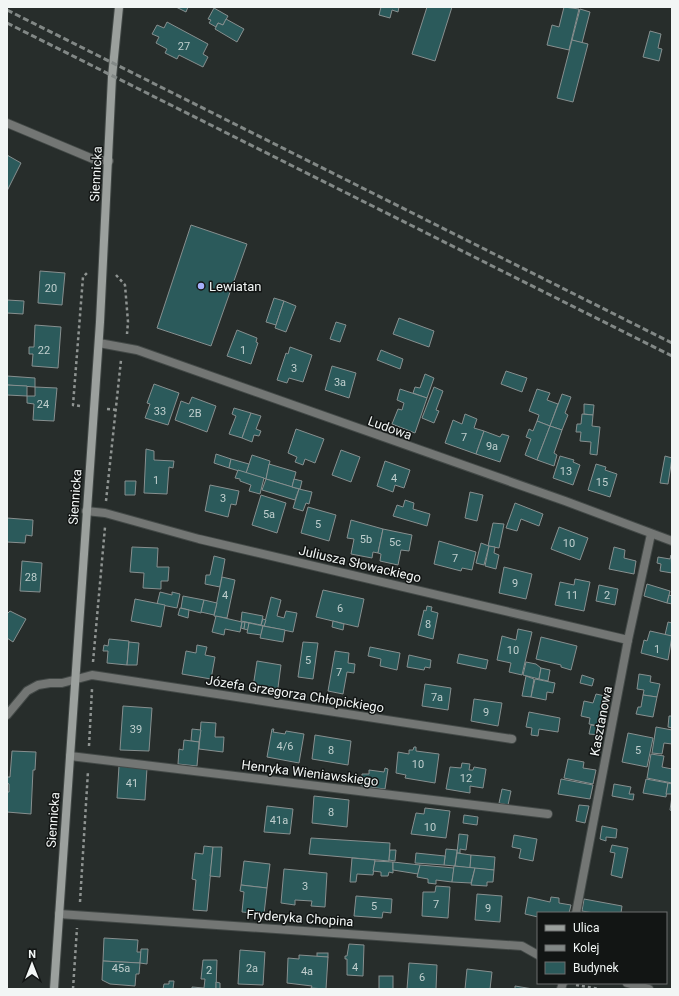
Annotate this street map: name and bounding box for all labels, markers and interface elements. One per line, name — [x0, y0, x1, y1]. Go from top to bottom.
house number: 27 — [178, 40, 190, 53]
street label: Siennicka — [87, 146, 105, 202]
place label: Lewiatan — [209, 279, 261, 294]
marker: Lewiatan — [196, 281, 206, 291]
house number: 20 — [45, 282, 57, 295]
house number: 22 — [38, 344, 50, 357]
house number: 1 — [240, 344, 246, 357]
house number: 3 — [291, 362, 297, 375]
house number: 3a — [334, 376, 346, 389]
house number: 24 — [37, 398, 49, 411]
house number: 33 — [154, 405, 166, 418]
house number: 2B — [188, 407, 202, 420]
street label: Ludowa — [366, 413, 414, 443]
house number: 7 — [461, 431, 467, 444]
house number: 9a — [486, 440, 498, 453]
house number: 13 — [560, 465, 572, 478]
street label: Siennicka — [66, 469, 84, 525]
house number: 4 — [391, 472, 397, 485]
house number: 1 — [153, 474, 159, 487]
house number: 15 — [596, 476, 608, 489]
house number: 3 — [220, 492, 226, 505]
house number: 5a — [263, 508, 275, 521]
house number: 5 — [315, 518, 321, 531]
house number: 5b — [360, 533, 372, 546]
house number: 5c — [389, 536, 401, 549]
house number: 10 — [563, 537, 575, 550]
street label: Juliusza Słowackiego — [297, 543, 423, 585]
house number: 7 — [452, 552, 458, 565]
house number: 28 — [25, 571, 37, 584]
house number: 9 — [512, 577, 518, 590]
house number: 4 — [222, 589, 228, 602]
house number: 11 — [566, 589, 578, 602]
house number: 2 — [604, 589, 610, 602]
house number: 6 — [337, 602, 343, 615]
house number: 8 — [425, 618, 431, 631]
house number: 1 — [654, 643, 660, 656]
house number: 10 — [507, 644, 519, 657]
house number: 5 — [305, 654, 311, 667]
house number: 7 — [336, 666, 342, 679]
street label: Józefa Grzegorza Chłopickiego — [205, 673, 385, 715]
street label: Kasztanowa — [587, 685, 615, 757]
house number: 7a — [431, 691, 443, 704]
house number: 9 — [483, 706, 489, 719]
house number: 39 — [130, 723, 142, 736]
house number: 4/6 — [277, 740, 293, 753]
house number: 8 — [328, 744, 334, 757]
house number: 5 — [635, 744, 641, 757]
street label: Henryka Wieniawskiego — [241, 757, 379, 789]
house number: 10 — [412, 758, 424, 771]
house number: 12 — [460, 772, 472, 785]
house number: 41 — [126, 777, 138, 790]
street label: Siennicka — [44, 792, 62, 848]
house number: 8 — [328, 806, 334, 819]
house number: 41a — [270, 814, 288, 827]
house number: 10 — [424, 821, 436, 834]
house number: 3 — [302, 880, 308, 893]
house number: 7 — [433, 898, 439, 911]
house number: 5 — [371, 900, 377, 913]
house number: 9 — [485, 902, 491, 915]
street label: Fryderyka Chopina — [246, 907, 354, 929]
legend — [537, 912, 667, 984]
text: Ulica — [573, 921, 599, 935]
text: Kolej — [573, 941, 599, 955]
north arrow — [12, 944, 52, 984]
text: N — [28, 948, 36, 961]
house number: 4 — [352, 961, 358, 974]
text: Budynek — [573, 961, 620, 975]
house number: 45a — [112, 962, 130, 975]
house number: 2a — [246, 962, 258, 975]
house number: 2 — [206, 964, 212, 977]
house number: 4a — [301, 965, 313, 978]
house number: 6 — [419, 971, 425, 984]

